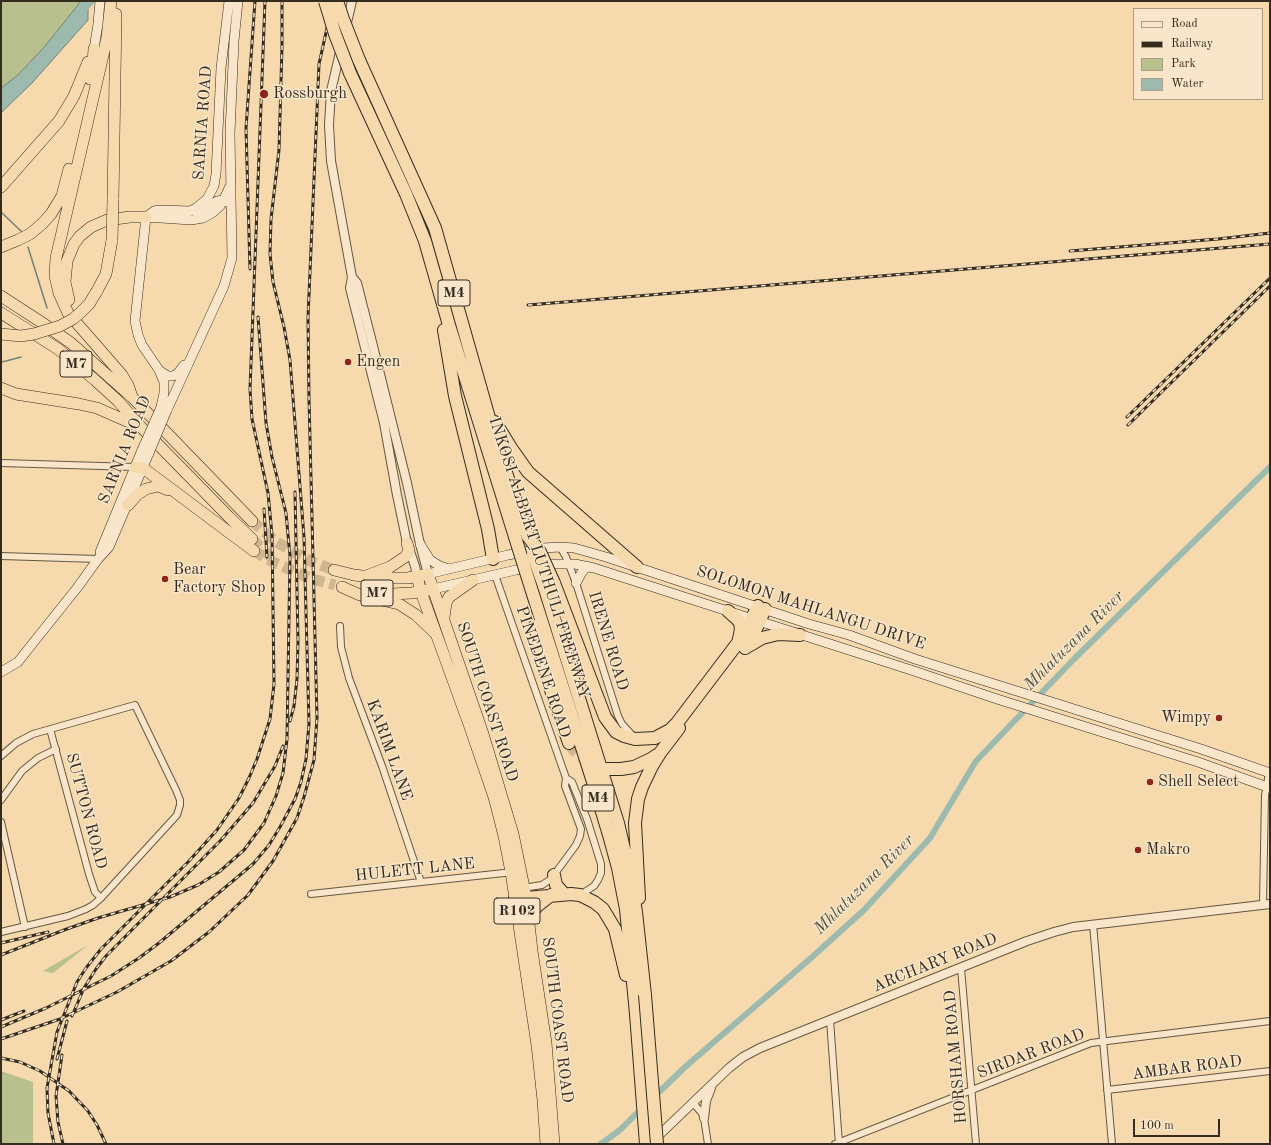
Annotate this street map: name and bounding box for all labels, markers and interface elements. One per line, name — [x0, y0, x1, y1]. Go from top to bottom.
legend — [1133, 8, 1263, 100]
text: Road — [1171, 18, 1198, 30]
text: Railway — [1171, 38, 1213, 50]
text: Park — [1171, 58, 1196, 70]
street label: SARNIA ROAD — [189, 65, 217, 181]
text: Water — [1171, 78, 1203, 90]
place label: Rossburgh — [273, 84, 347, 104]
marker: Rossburgh — [258, 88, 270, 100]
road number: M4 — [438, 280, 470, 306]
road number: M7 — [60, 351, 92, 377]
place label: Engen — [356, 352, 400, 372]
marker: Engen — [343, 357, 353, 367]
street label: SARNIA ROAD — [95, 393, 155, 507]
street label: INKOSI ALBERT LUTHULI FREEWAY — [484, 414, 594, 702]
place label: Bear Factory Shop — [173, 560, 266, 598]
street label: SOLOMON MAHLANGU DRIVE — [694, 562, 928, 654]
marker: Bear Factory Shop — [160, 574, 170, 584]
road number: M7 — [361, 580, 393, 606]
water label: Mhlatuzana River — [1020, 587, 1128, 695]
street label: IRENE ROAD — [584, 589, 632, 693]
street label: PINEDENE ROAD — [511, 603, 575, 741]
street label: SOUTH COAST ROAD — [452, 620, 522, 784]
street label: KARIM LANE — [362, 697, 416, 803]
place label: Wimpy — [1161, 708, 1211, 728]
marker: Wimpy — [1214, 713, 1224, 723]
street label: SUTTON ROAD — [61, 751, 111, 871]
place label: Shell Select — [1158, 772, 1239, 792]
marker: Shell Select — [1145, 777, 1155, 787]
road number: M4 — [582, 785, 614, 811]
water label: Mhlatuzana River — [810, 831, 918, 939]
place label: Makro — [1146, 840, 1190, 860]
marker: Makro — [1133, 845, 1143, 855]
street label: HULETT LANE — [354, 854, 476, 886]
road number: R102 — [494, 898, 540, 924]
street label: ARCHARY ROAD — [870, 929, 1000, 997]
street label: SOUTH COAST ROAD — [537, 936, 577, 1104]
street label: HORSHAM ROAD — [941, 989, 971, 1125]
street label: SIRDAR ROAD — [974, 1025, 1088, 1083]
street label: AMBAR ROAD — [1131, 1052, 1243, 1084]
scale bar — [1135, 1111, 1222, 1137]
text: 100 m — [1140, 1120, 1174, 1132]

